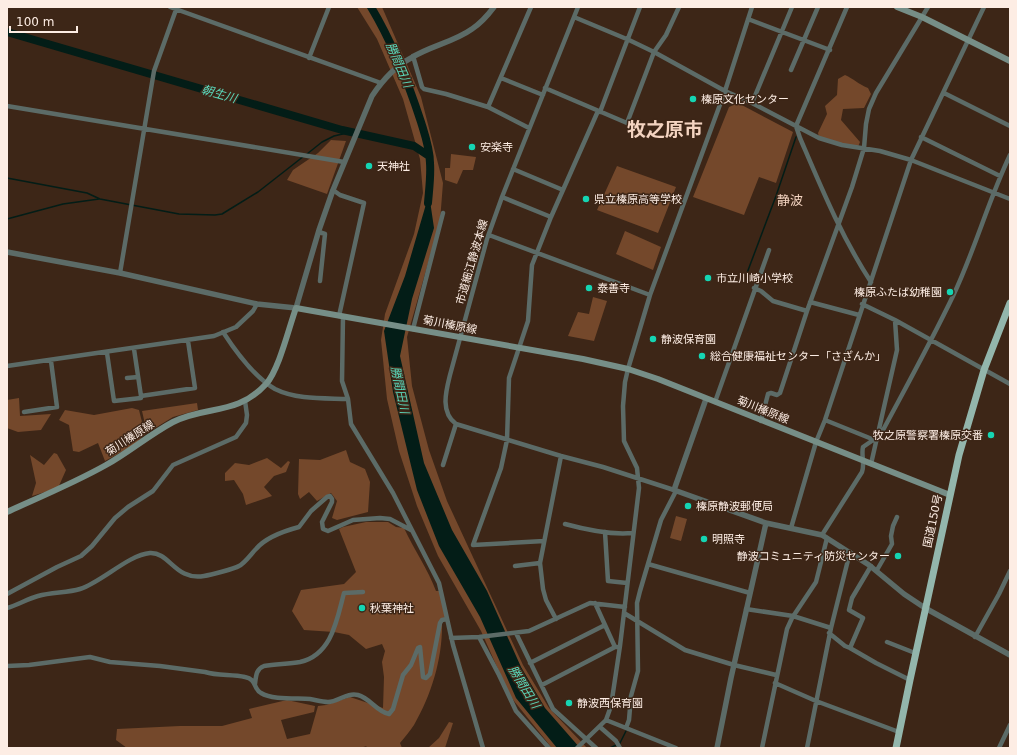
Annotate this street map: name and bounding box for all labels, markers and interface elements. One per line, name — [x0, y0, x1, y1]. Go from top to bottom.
scale bar — [10, 8, 77, 34]
text: 100 m — [16, 15, 54, 29]
water label: 勝間田川 — [383, 40, 416, 92]
water label: 朝生川 — [200, 82, 240, 106]
place label: 榛原文化センター — [701, 93, 789, 106]
marker: 榛原文化センター — [688, 94, 698, 104]
district label: 牧之原市 — [627, 118, 703, 140]
place label: 安楽寺 — [480, 141, 513, 154]
marker: 安楽寺 — [467, 142, 477, 152]
place label: 天神社 — [377, 160, 410, 173]
marker: 天神社 — [364, 161, 374, 171]
place label: 県立榛原高等学校 — [594, 193, 682, 206]
district label: 静波 — [777, 193, 803, 208]
marker: 県立榛原高等学校 — [581, 194, 591, 204]
street label: 市道細江静波本線 — [454, 218, 490, 306]
place label: 市立川崎小学校 — [716, 272, 793, 285]
marker: 市立川崎小学校 — [703, 273, 713, 283]
place label: 泰善寺 — [597, 282, 630, 295]
marker: 泰善寺 — [584, 283, 594, 293]
place label: 榛原ふたば幼稚園 — [854, 286, 942, 299]
marker: 榛原ふたば幼稚園 — [945, 287, 955, 297]
street label: 菊川榛原線 — [422, 313, 478, 337]
place label: 静波保育園 — [661, 333, 716, 346]
marker: 静波保育園 — [648, 334, 658, 344]
place label: 総合健康福祉センター「さざんか」 — [710, 350, 886, 363]
marker: 総合健康福祉センター「さざんか」 — [697, 351, 707, 361]
water label: 勝間田川 — [388, 365, 412, 417]
street label: 菊川榛原線 — [735, 394, 791, 426]
street label: 菊川榛原線 — [103, 418, 157, 458]
place label: 牧之原警察署榛原交番 — [873, 429, 983, 442]
marker: 牧之原警察署榛原交番 — [986, 430, 996, 440]
street label: 国道150号 — [921, 493, 945, 549]
place label: 榛原静波郵便局 — [696, 500, 773, 513]
marker: 榛原静波郵便局 — [683, 501, 693, 511]
place label: 明照寺 — [712, 533, 745, 546]
marker: 明照寺 — [699, 534, 709, 544]
place label: 静波コミュニティ防災センター — [737, 550, 890, 563]
marker: 静波コミュニティ防災センター — [893, 551, 903, 561]
place label: 秋葉神社 — [370, 602, 414, 615]
marker: 秋葉神社 — [357, 603, 367, 613]
water label: 勝間田川 — [505, 663, 544, 713]
place label: 静波西保育園 — [577, 697, 643, 710]
marker: 静波西保育園 — [564, 698, 574, 708]

